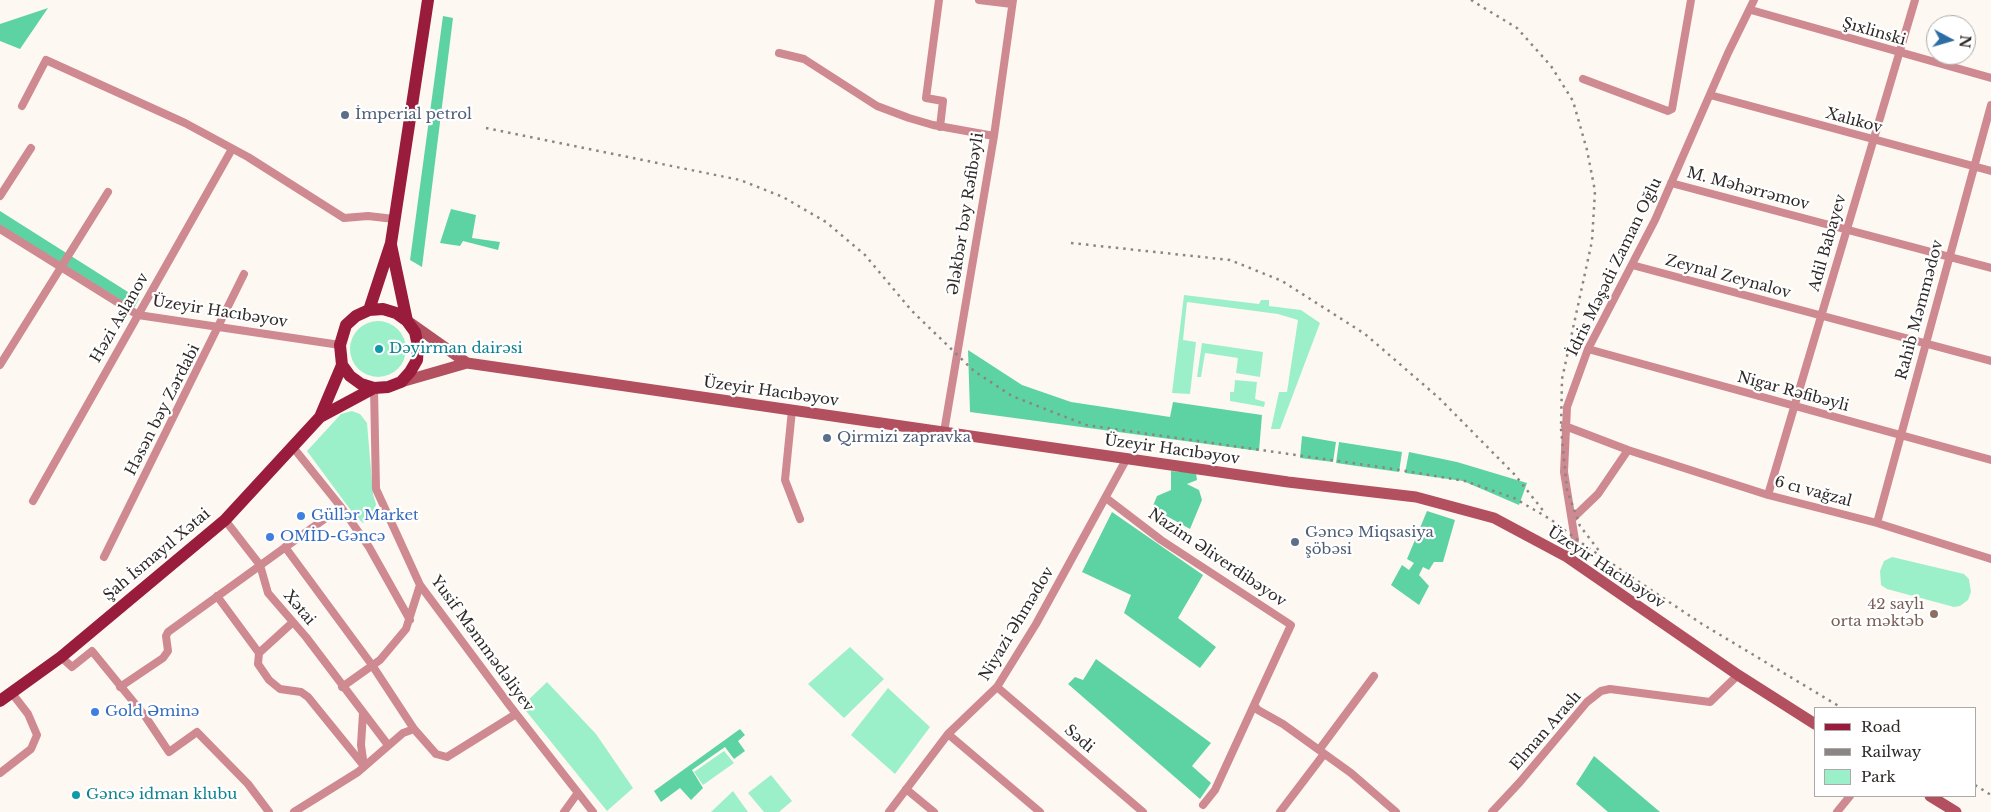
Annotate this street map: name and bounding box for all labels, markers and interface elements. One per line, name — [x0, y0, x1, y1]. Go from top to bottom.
street label: Şıxlinski — [1840, 14, 1908, 50]
north arrow — [1926, 15, 1976, 65]
text: N — [1955, 34, 1975, 49]
street label: Xalıkov — [1824, 105, 1884, 137]
place label: İmperial petrol — [355, 106, 472, 124]
marker: İmperial petrol — [339, 109, 351, 121]
street label: Ələkbər bəy Rəfibəyli — [944, 131, 988, 297]
street label: M. Məhərrəmov — [1685, 164, 1811, 214]
street label: İdris Məşədi Zaman Oğlu — [1564, 175, 1666, 359]
street label: Adil Babayev — [1806, 192, 1850, 294]
street label: Rahib Məmmədov — [1893, 238, 1947, 382]
street label: Zeynal Zeynalov — [1663, 252, 1793, 302]
street label: Həzi Aslanov — [87, 270, 153, 366]
street label: Üzeyir Hacıbəyov — [151, 292, 289, 332]
place label: Dəyirman dairəsi — [389, 340, 523, 358]
street label: Həsən bəy Zərdabi — [122, 341, 204, 479]
marker: Dəyirman dairəsi — [373, 343, 385, 355]
street label: Nigar Rəfibəyli — [1735, 368, 1851, 416]
street label: Üzeyir Hacıbəyov — [702, 374, 840, 410]
place label: Qirmizi zapravka — [837, 429, 971, 447]
marker: Qirmizi zapravka — [821, 432, 833, 444]
street label: Üzeyir Hacıbəyov — [1103, 432, 1241, 468]
street label: 6 cı vağzal — [1772, 473, 1854, 511]
street label: Şah İsmayıl Xətai — [100, 505, 214, 605]
street label: Nazim Əliverdibəyov — [1145, 505, 1289, 611]
place label: Güllər Market — [311, 507, 419, 525]
marker: Güllər Market — [295, 510, 307, 522]
street label: Üzeyir Hacıbəyov — [1544, 523, 1668, 613]
place label: Gəncə Miqsasiya şöbəsi — [1305, 524, 1434, 559]
place label: OMİD-Gəncə — [280, 528, 385, 546]
marker: OMİD-Gəncə — [264, 531, 276, 543]
marker: Gəncə Miqsasiya şöbəsi — [1289, 536, 1301, 548]
street label: Niyazi Əhmədov — [976, 564, 1058, 684]
street label: Yusif Məmmədəliyev — [427, 572, 537, 716]
street label: Xətai — [279, 587, 319, 629]
place label: 42 saylı orta məktəb — [1831, 596, 1924, 631]
marker: 42 saylı orta məktəb — [1928, 608, 1940, 620]
street label: Elman Araslı — [1507, 688, 1585, 774]
place label: Gold Əminə — [105, 703, 199, 721]
marker: Gold Əminə — [89, 706, 101, 718]
legend — [1814, 707, 1976, 797]
text: Road — [1861, 717, 1901, 736]
street label: Sədi — [1060, 721, 1098, 757]
text: Railway — [1861, 742, 1921, 761]
text: Park — [1861, 767, 1896, 786]
place label: Gəncə idman klubu — [86, 786, 237, 804]
marker: Gəncə idman klubu — [70, 789, 82, 801]

